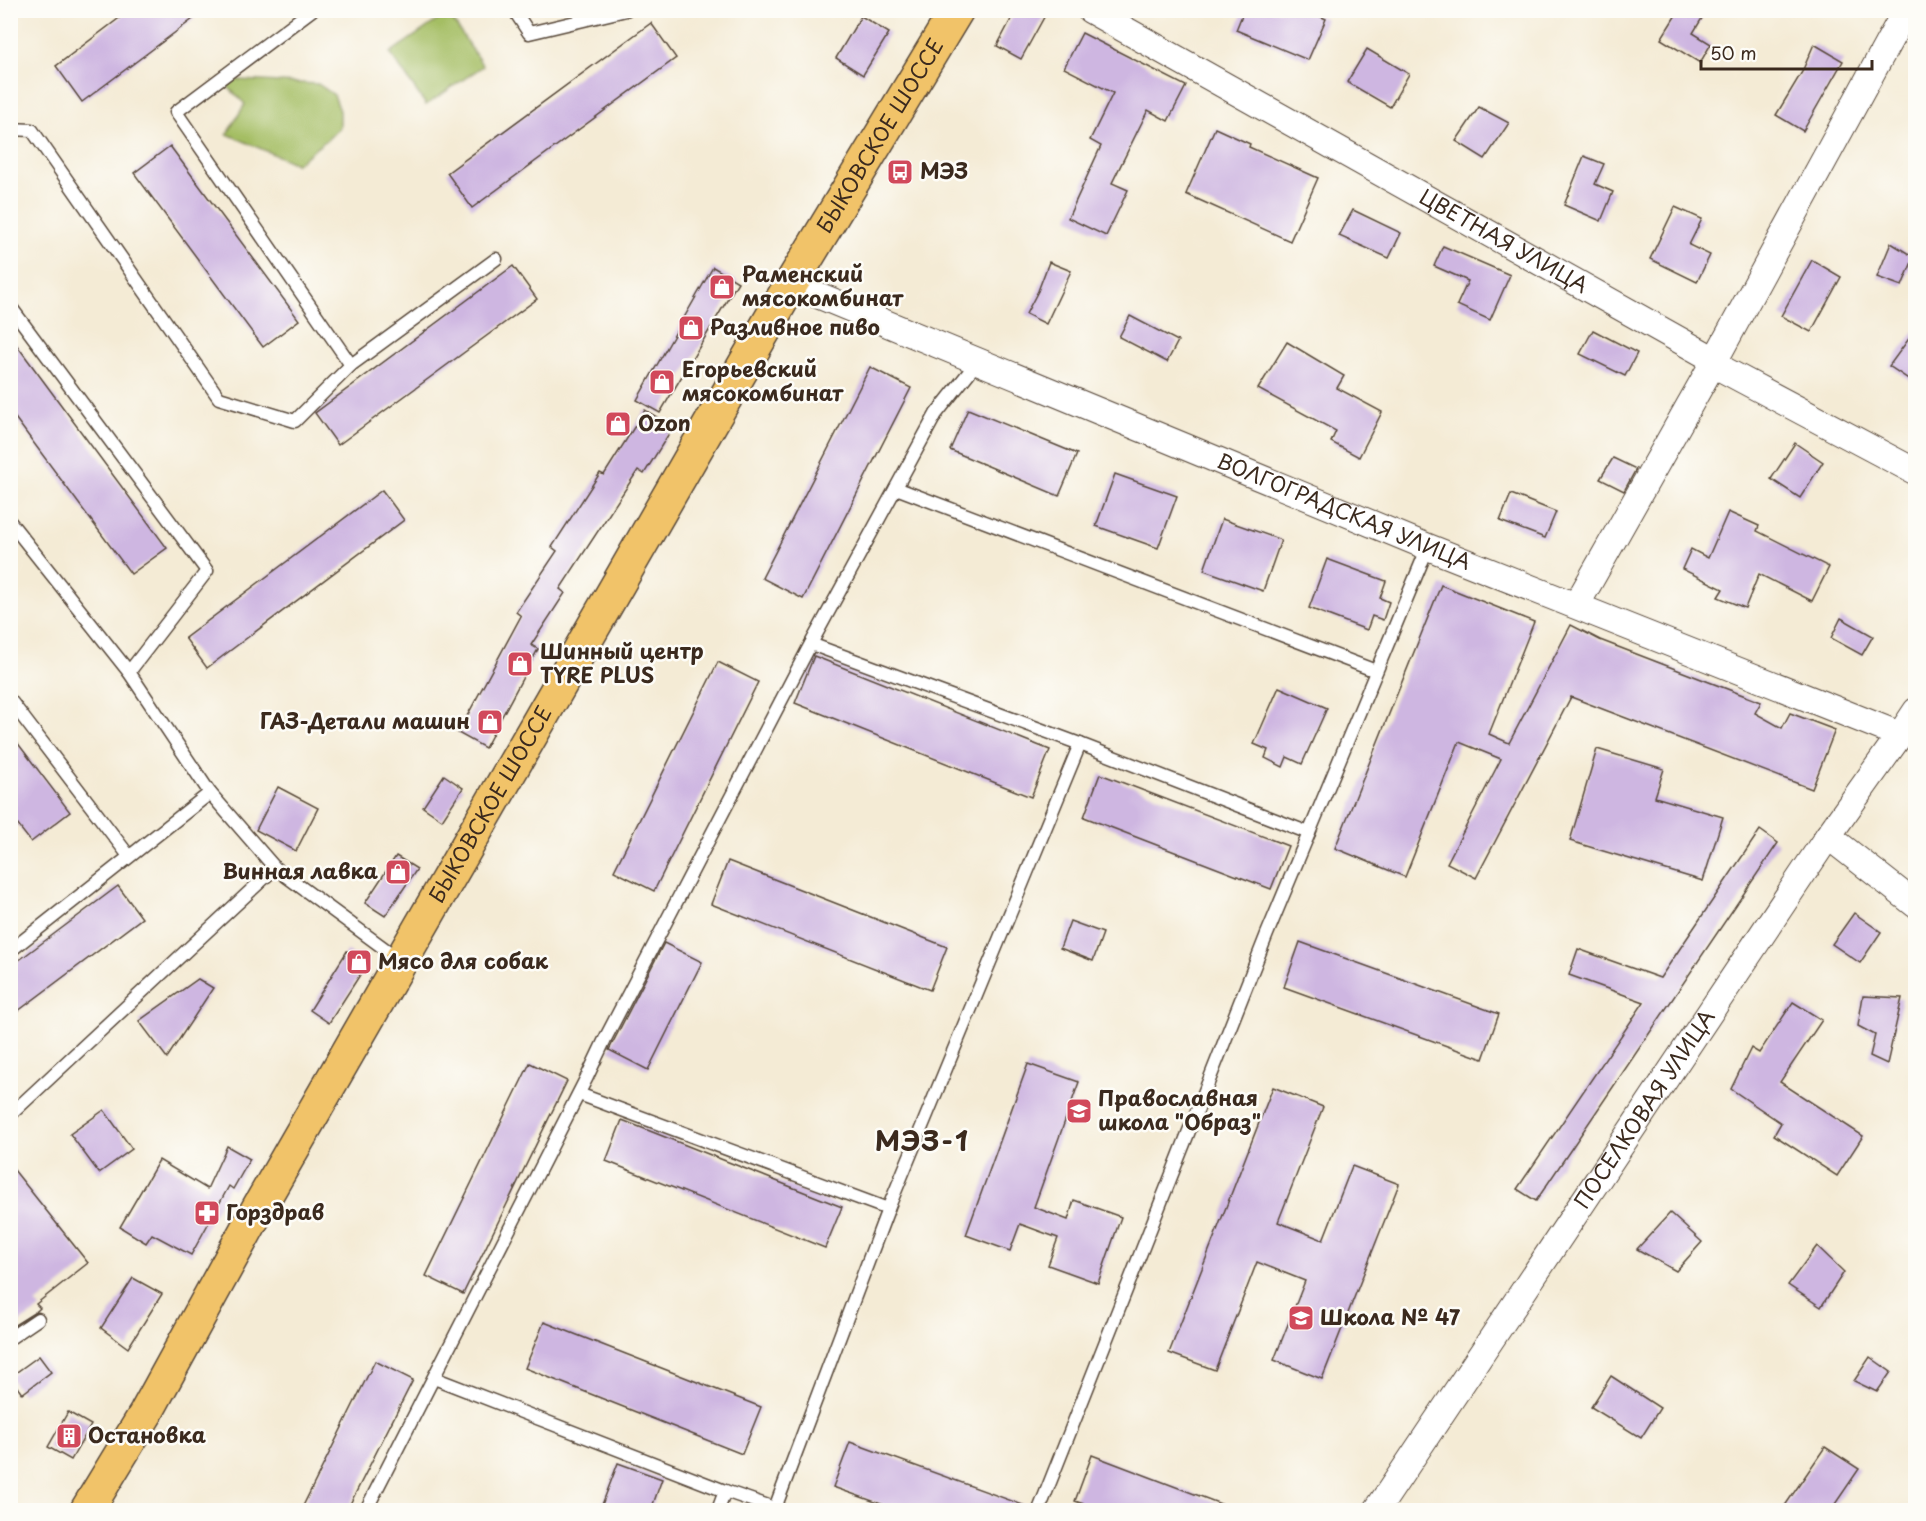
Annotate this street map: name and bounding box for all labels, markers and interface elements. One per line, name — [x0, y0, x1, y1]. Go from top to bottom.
street label: БЫКОВСКОЕ ШОССЕ — [808, 31, 950, 238]
scale bar — [1701, 33, 1872, 71]
text: 50 m — [1710, 39, 1757, 66]
place label: МЭЗ — [920, 154, 968, 186]
bus stop icon: МЭЗ — [885, 157, 915, 187]
street label: ЦВЕТНАЯ УЛИЦА — [1414, 180, 1595, 300]
place label: Раменский мясокомбинат — [742, 257, 904, 313]
shop icon: Раменский мясокомбинат — [707, 272, 737, 302]
place label: Разливное пиво — [710, 310, 880, 342]
shop icon: Разливное пиво — [676, 313, 706, 343]
place label: Егорьевский мясокомбинат — [682, 352, 844, 408]
shop icon: Егорьевский мясокомбинат — [647, 367, 677, 397]
place label: Ozon — [638, 406, 691, 438]
shop icon: Ozon — [603, 409, 633, 439]
street label: ВОЛГОГРАДСКАЯ УЛИЦА — [1212, 444, 1477, 577]
place label: Шинный центр TYRE PLUS — [540, 634, 704, 690]
shop icon: Шинный центр TYRE PLUS — [505, 649, 535, 679]
street label: БЫКОВСКОЕ ШОССЕ — [420, 699, 559, 908]
place label: ГАЗ-Детали машин — [260, 704, 470, 736]
shop icon: ГАЗ-Детали машин — [475, 707, 505, 737]
place label: Винная лавка — [222, 854, 378, 886]
shop icon: Винная лавка — [383, 857, 413, 887]
place label: Мясо для собак — [378, 944, 549, 976]
shop icon: Мясо для собак — [344, 947, 374, 977]
street label: ПОСЕЛКОВАЯ УЛИЦА — [1565, 1002, 1722, 1214]
place label: Православная школа "Образ" — [1098, 1081, 1261, 1137]
school or university icon: Православная школа "Образ" — [1064, 1096, 1094, 1126]
district label: МЭЗ-1 — [875, 1119, 969, 1160]
place label: Горздрав — [226, 1195, 324, 1227]
pharmacy icon: Горздрав — [192, 1198, 222, 1228]
place label: Школа № 47 — [1320, 1300, 1460, 1332]
school or university icon: Школа № 47 — [1286, 1303, 1316, 1333]
place label: Остановка — [88, 1418, 206, 1450]
building icon: Остановка — [54, 1421, 84, 1451]

